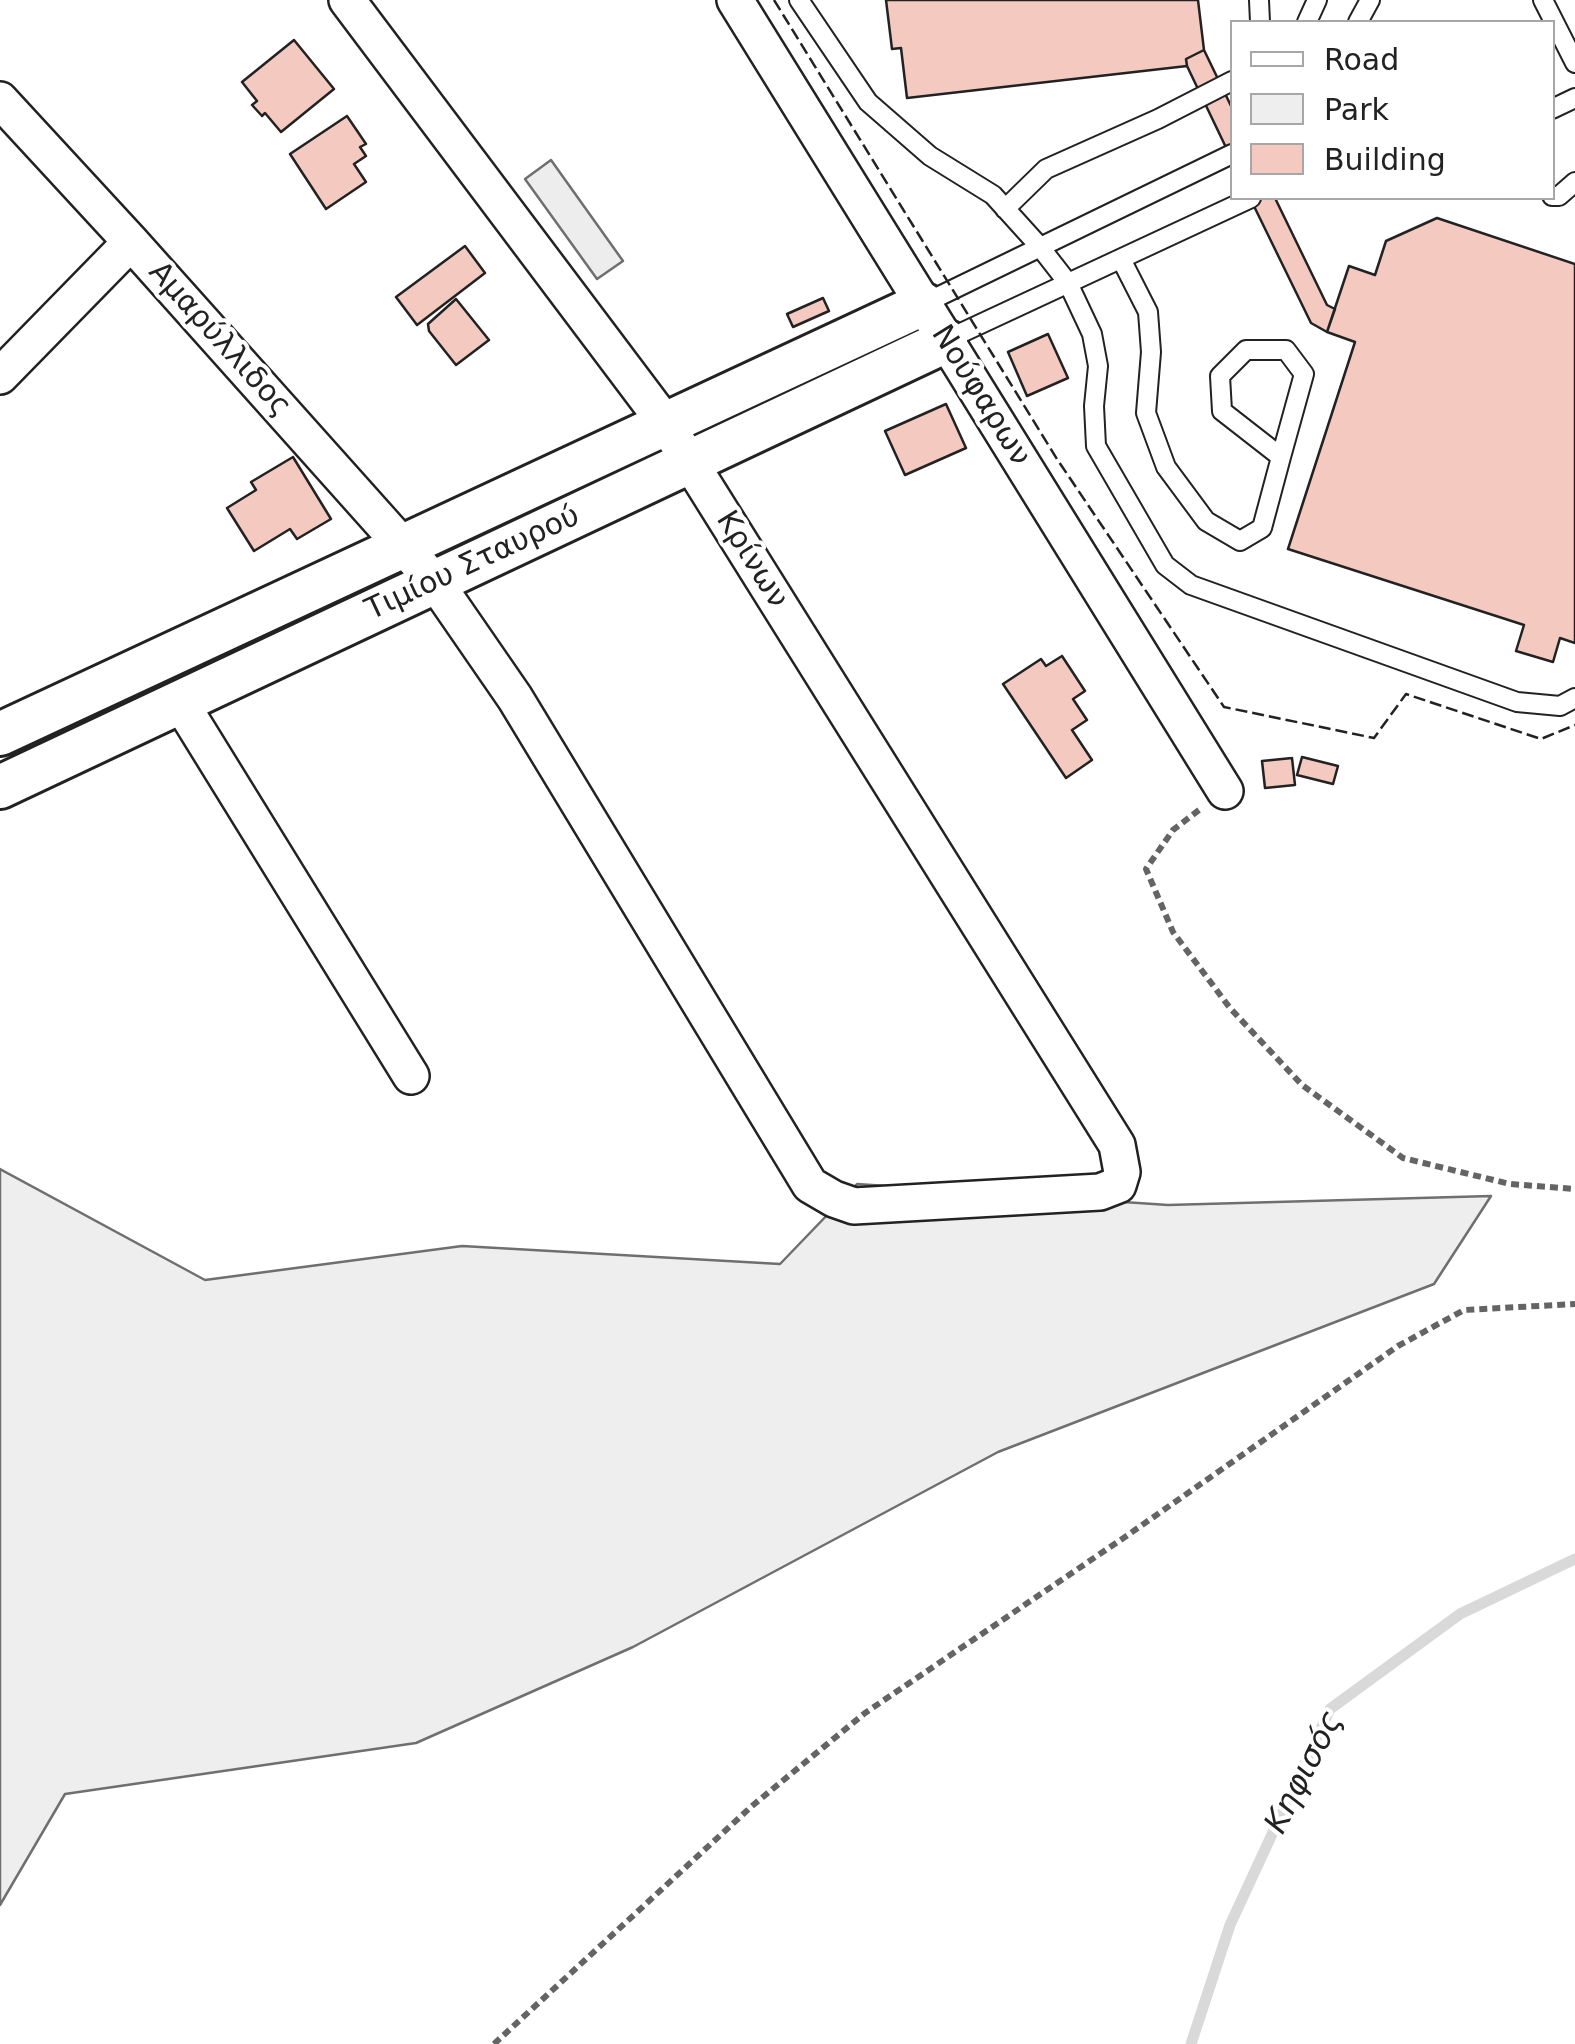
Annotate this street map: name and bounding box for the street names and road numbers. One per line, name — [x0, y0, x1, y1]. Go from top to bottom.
street label: Αμαρύλλιδος — [140, 255, 298, 425]
street label: Νούφαρων — [923, 319, 1037, 473]
street label: Τιμίου Σταυρού — [360, 499, 586, 629]
street label: Κρίνων — [707, 505, 795, 615]

